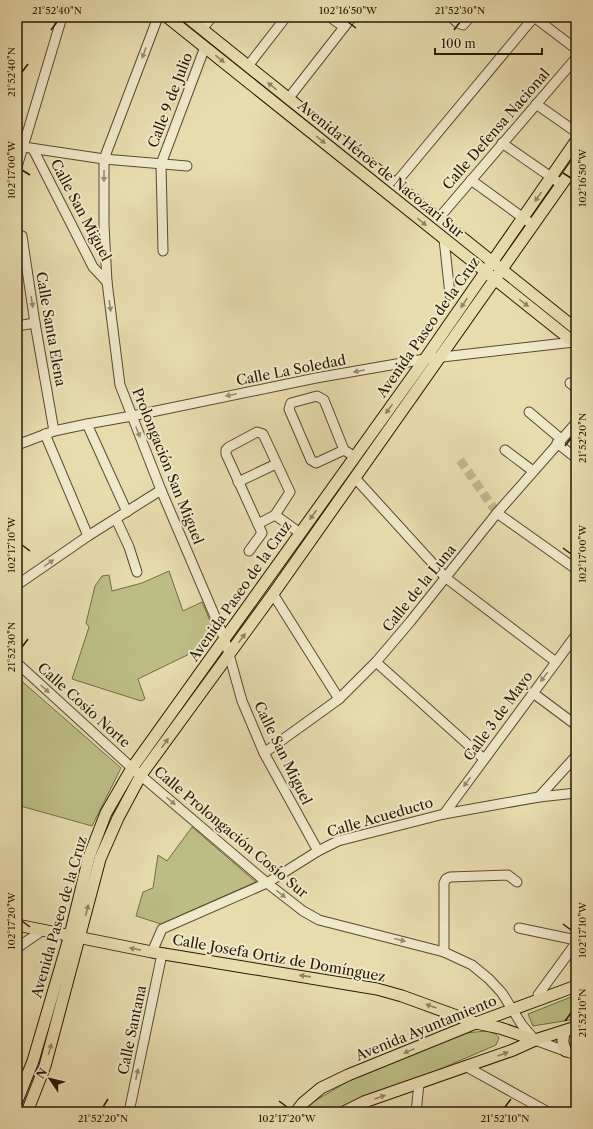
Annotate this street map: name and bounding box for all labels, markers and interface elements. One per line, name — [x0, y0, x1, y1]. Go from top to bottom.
text: 21°52'40"N — [32, 4, 82, 17]
text: 102°16'50"W — [319, 4, 378, 17]
text: 21°52'30"N — [435, 4, 485, 17]
scale bar — [435, 30, 542, 56]
text: 100 m — [441, 36, 476, 51]
text: 21°52'40"N — [5, 47, 18, 97]
one-way arrow — [140, 48, 146, 60]
street label: Calle 9 de Julio — [144, 50, 196, 150]
one-way arrow — [214, 54, 225, 63]
street label: Calle Defensa Nacional — [438, 65, 554, 193]
one-way arrow — [267, 81, 278, 90]
street label: Avenida Héroe de Nacozari Sur — [294, 96, 468, 242]
one-way arrow — [316, 136, 326, 144]
text: 102°17'00"W — [5, 140, 18, 199]
text: 102°16'50"W — [576, 148, 589, 207]
street label: Calle San Miguel — [47, 156, 115, 264]
one-way arrow — [101, 170, 107, 183]
one-way arrow — [534, 191, 542, 202]
one-way arrow — [417, 217, 428, 226]
street label: Avenida Paseo de la Cruz — [372, 253, 483, 402]
street label: Calle Santa Elena — [32, 270, 70, 388]
one-way arrow — [29, 296, 35, 308]
one-way arrow — [460, 298, 468, 308]
one-way arrow — [519, 298, 529, 307]
one-way arrow — [107, 300, 113, 312]
street label: Calle La Soledad — [235, 350, 348, 389]
one-way arrow — [353, 368, 365, 374]
street label: Prolongación San Miguel — [128, 385, 208, 547]
one-way arrow — [225, 393, 238, 399]
one-way arrow — [385, 404, 393, 415]
text: 21°52'20"N — [576, 413, 589, 463]
one-way arrow — [135, 427, 141, 438]
one-way arrow — [309, 510, 317, 520]
text: 102°17'10"W — [5, 516, 18, 573]
street label: Avenida Paseo de la Cruz — [184, 517, 295, 666]
text: 102°17'00"W — [576, 524, 589, 583]
street label: Calle de la Luna — [378, 540, 460, 635]
one-way arrow — [44, 559, 54, 567]
text: 21°52'30"N — [5, 622, 18, 672]
one-way arrow — [238, 632, 246, 643]
street label: Calle Cosío Norte — [34, 659, 134, 751]
street label: Calle 3 de Mayo — [459, 668, 537, 764]
one-way arrow — [540, 672, 549, 683]
one-way arrow — [40, 685, 50, 694]
street label: Calle San Miguel — [250, 698, 316, 808]
one-way arrow — [161, 737, 169, 748]
street label: Calle Prolongación Cosío Sur — [150, 762, 312, 902]
one-way arrow — [463, 777, 471, 787]
street label: Calle Acueducto — [325, 793, 435, 841]
one-way arrow — [166, 796, 176, 805]
street label: Avenida Paseo de la Cruz — [27, 834, 91, 1001]
one-way arrow — [276, 889, 286, 897]
text: 102°17'20"W — [5, 891, 18, 950]
text: 102°17'10"W — [576, 901, 589, 958]
one-way arrow — [84, 903, 90, 915]
street label: Calle Josefa Ortiz de Domínguez — [171, 930, 387, 986]
one-way arrow — [394, 938, 407, 944]
one-way arrow — [129, 945, 142, 951]
one-way arrow — [299, 973, 311, 979]
street label: Calle Santana — [114, 983, 150, 1076]
text: 21°52'10"N — [576, 989, 589, 1038]
street label: Avenida Ayuntamiento — [352, 991, 499, 1065]
one-way arrow — [425, 1003, 437, 1009]
one-way arrow — [47, 1042, 53, 1054]
one-way arrow — [403, 1048, 415, 1054]
one-way arrow — [497, 1050, 509, 1056]
north arrow — [30, 1059, 70, 1099]
text: N — [33, 1065, 51, 1081]
one-way arrow — [134, 1068, 140, 1080]
one-way arrow — [375, 1094, 387, 1100]
text: 21°52'20"N — [78, 1112, 128, 1125]
text: 102°17'20"W — [258, 1112, 317, 1125]
text: 21°52'10"N — [481, 1112, 530, 1125]

